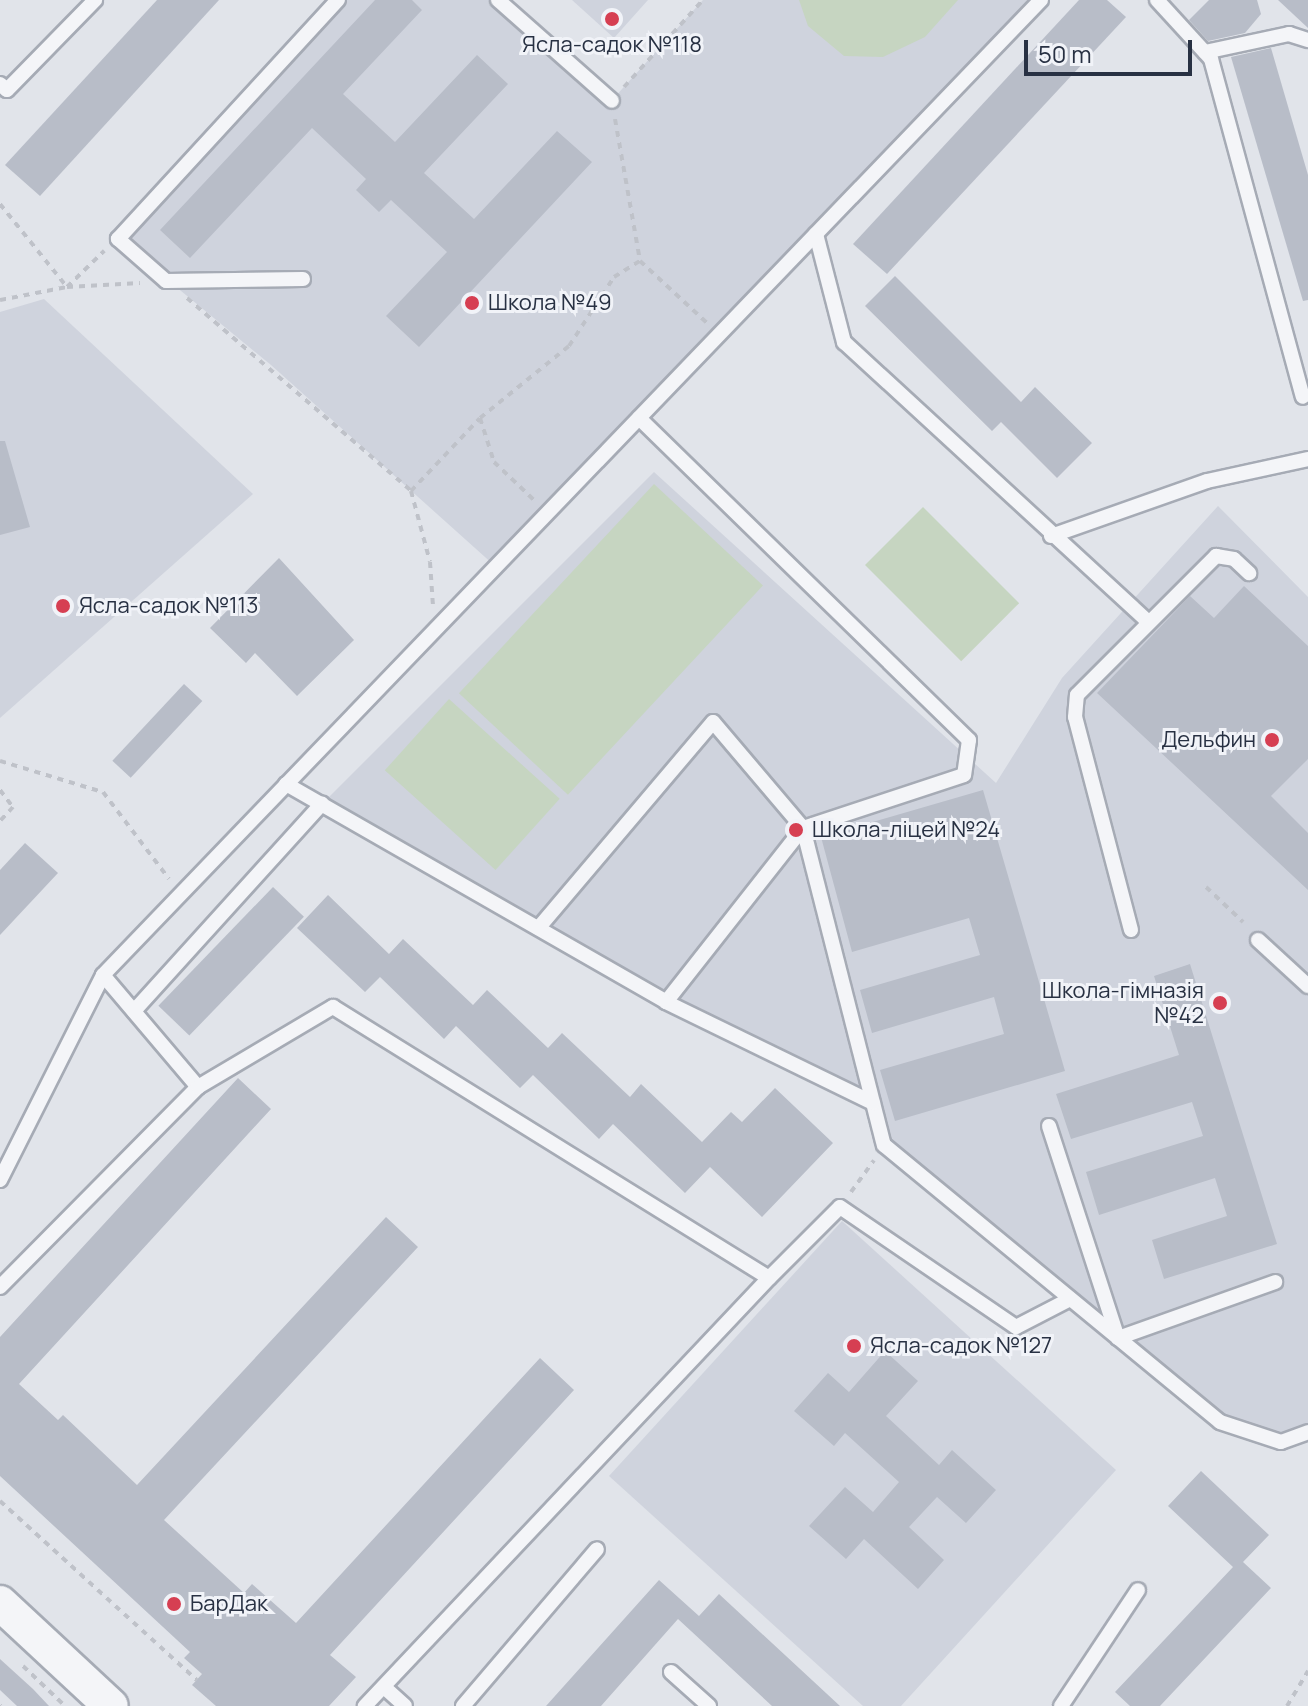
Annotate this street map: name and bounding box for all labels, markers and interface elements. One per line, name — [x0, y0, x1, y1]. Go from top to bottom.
marker: Ясла-садок №118 — [603, 10, 621, 28]
scale bar — [1028, 24, 1196, 74]
place label: Ясла-садок №118 — [522, 32, 702, 58]
text: 50 m — [1038, 37, 1092, 70]
place label: Школа №49 — [488, 290, 612, 316]
marker: Школа №49 — [463, 294, 481, 312]
place label: Ясла-садок №113 — [79, 593, 258, 619]
marker: Ясла-садок №113 — [54, 597, 72, 615]
place label: Дельфин — [1161, 727, 1256, 753]
marker: Дельфин — [1263, 731, 1281, 749]
place label: Школа-ліцей №24 — [812, 817, 1000, 843]
marker: Школа-ліцей №24 — [787, 821, 805, 839]
place label: Школа-гімназія №42 — [1042, 977, 1204, 1028]
marker: Школа-гімназія №42 — [1211, 994, 1229, 1012]
place label: Ясла-садок №127 — [870, 1333, 1052, 1359]
marker: Ясла-садок №127 — [845, 1337, 863, 1355]
place label: БарДак — [190, 1591, 268, 1617]
marker: БарДак — [165, 1595, 183, 1613]

